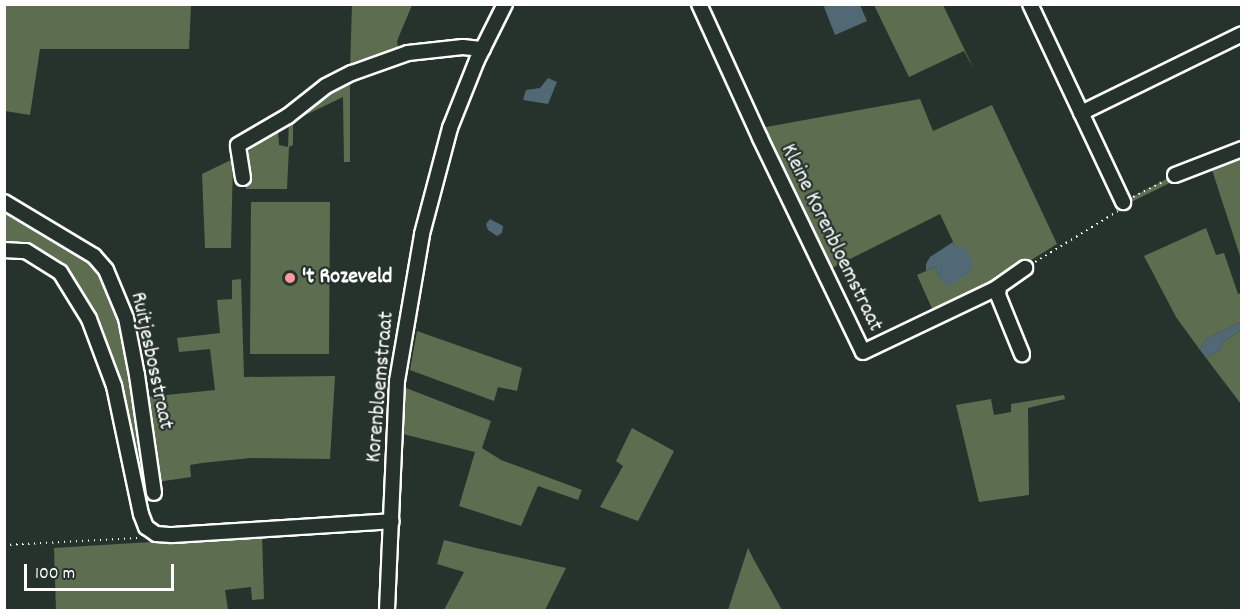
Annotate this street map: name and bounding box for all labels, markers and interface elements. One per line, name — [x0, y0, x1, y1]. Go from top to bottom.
street label: Kleine Korenbloemstraat — [774, 140, 888, 336]
place label: 't Rozeveld — [302, 265, 392, 291]
marker: 't Rozeveld — [283, 271, 297, 285]
street label: Ruitjesbosstraat — [124, 290, 178, 432]
street label: Korenbloemstraat — [361, 310, 401, 464]
scale bar — [27, 552, 177, 590]
text: 100 m — [35, 562, 75, 587]

